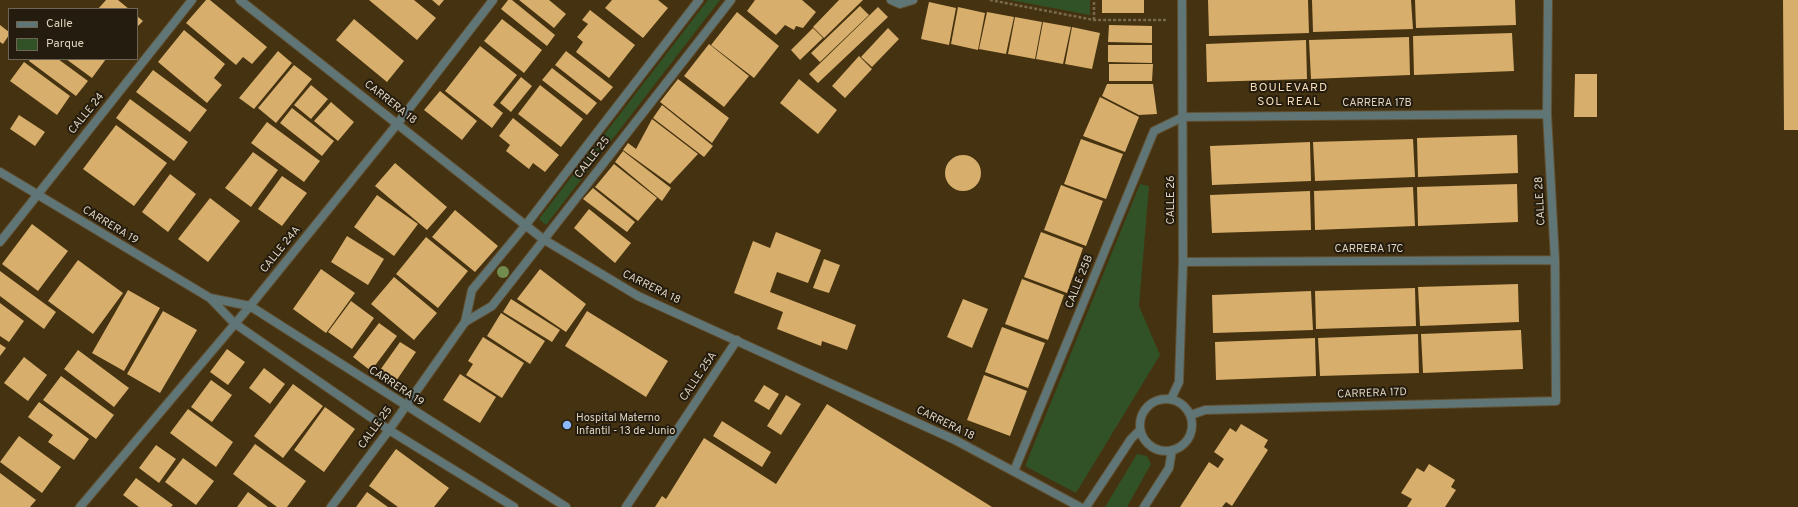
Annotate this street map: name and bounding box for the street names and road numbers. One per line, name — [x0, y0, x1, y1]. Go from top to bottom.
street label: CARRERA 18 — [361, 78, 419, 128]
street label: CALLE 24 — [66, 91, 108, 137]
street label: CARRERA 17B — [1342, 97, 1412, 111]
street label: CALLE 25 — [573, 135, 613, 181]
street label: CALLE 26 — [1165, 176, 1179, 224]
street label: CALLE 28 — [1533, 176, 1549, 226]
street label: CARRERA 19 — [80, 204, 140, 248]
street label: CALLE 24A — [258, 224, 304, 276]
street label: CARRERA 17C — [1335, 243, 1403, 257]
street label: CALLE 25B — [1063, 253, 1097, 311]
street label: CARRERA 18 — [620, 268, 682, 308]
street label: CALLE 25A — [678, 350, 720, 404]
street label: CARRERA 19 — [366, 364, 426, 410]
street label: CARRERA 17D — [1337, 386, 1407, 402]
street label: CALLE 25 — [356, 404, 396, 452]
street label: CARRERA 18 — [914, 404, 976, 444]

